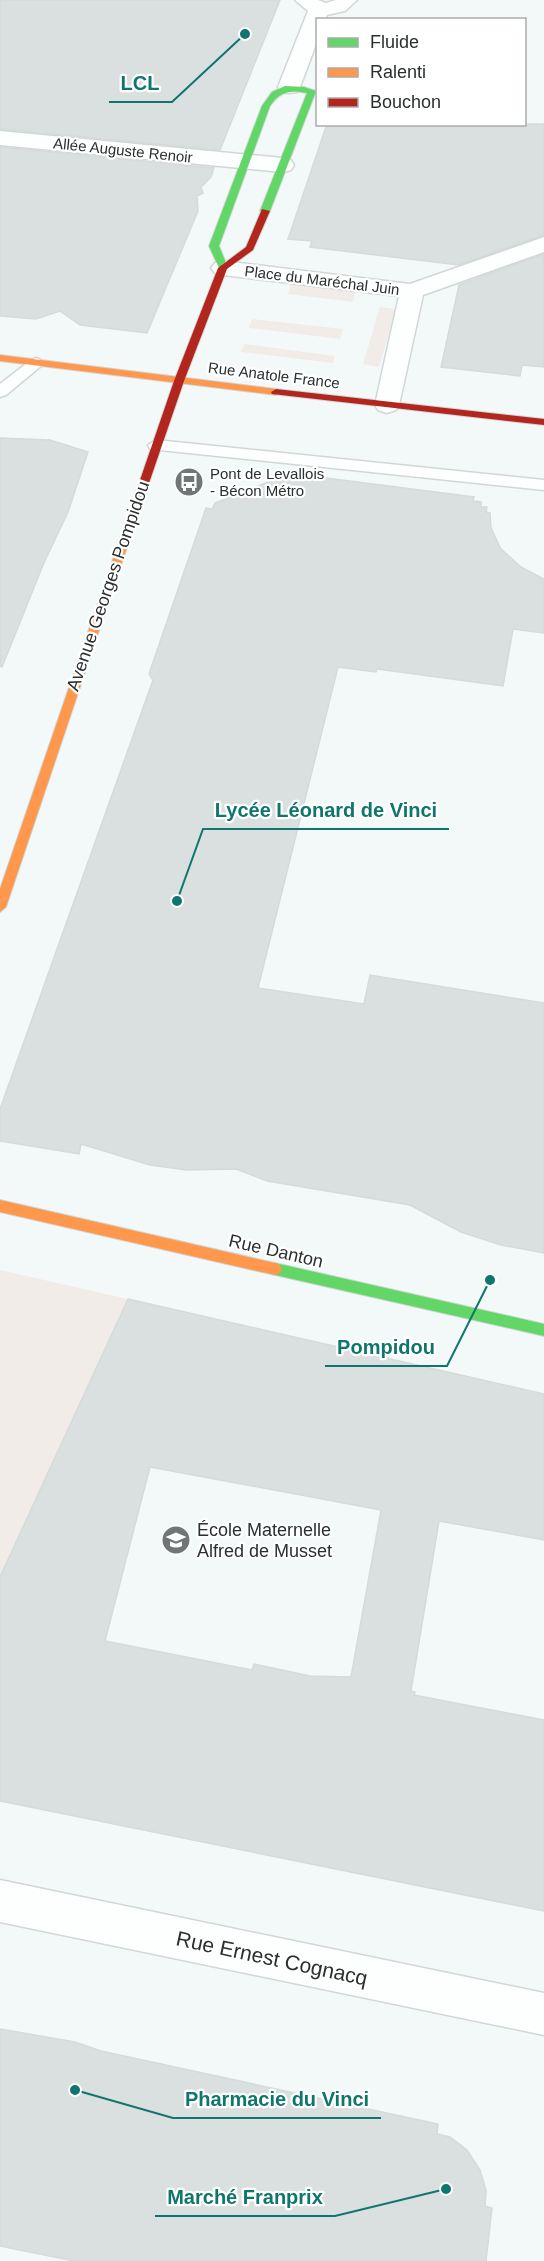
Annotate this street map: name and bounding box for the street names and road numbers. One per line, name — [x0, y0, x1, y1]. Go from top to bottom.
street label: Allée Auguste Renoir — [52, 134, 194, 166]
street label: Place du Maréchal Juin — [244, 262, 400, 298]
street label: Rue Anatole France — [207, 358, 341, 392]
street label: Avenue Georges Pompidou — [63, 478, 153, 694]
street label: Rue Danton — [227, 1230, 325, 1272]
street label: Rue Ernest Cognacq — [174, 1926, 370, 1990]

